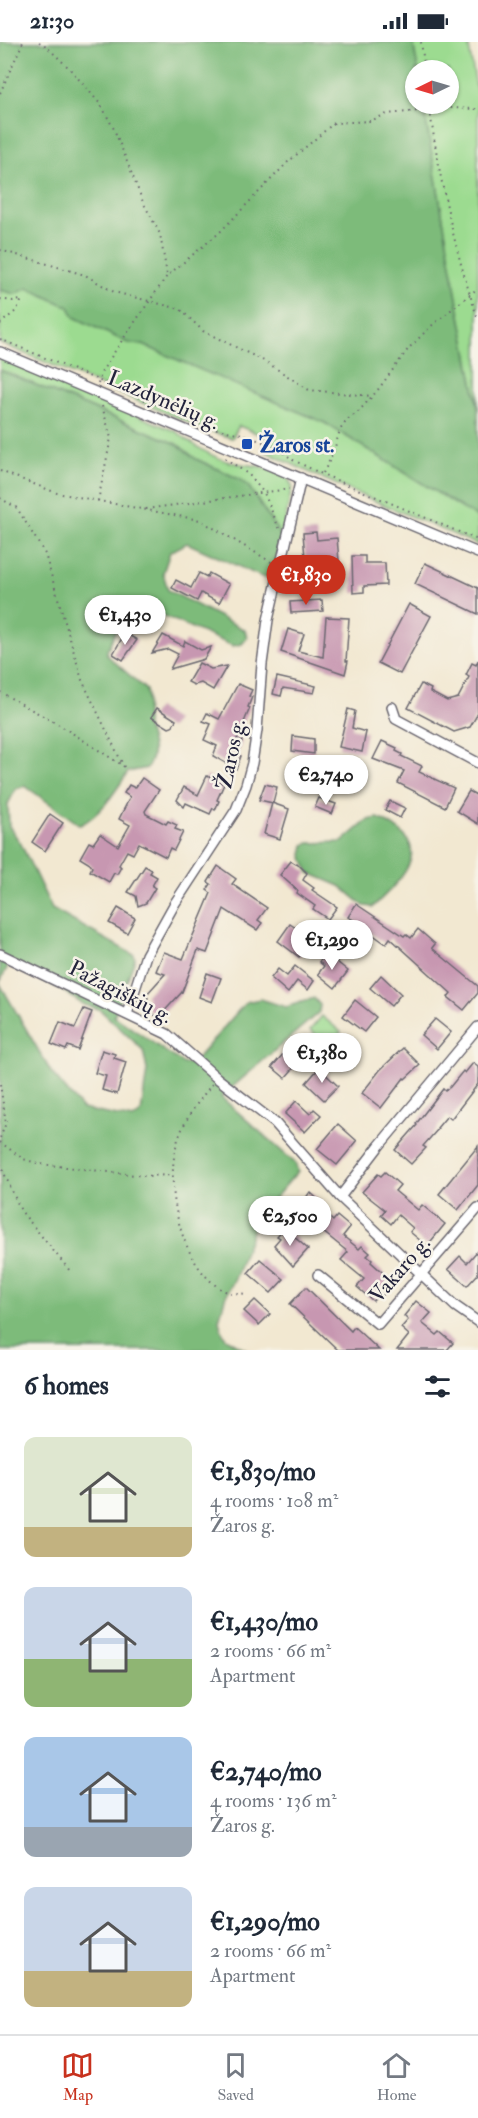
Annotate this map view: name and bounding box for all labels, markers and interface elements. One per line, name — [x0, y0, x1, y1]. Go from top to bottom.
text: 21:30 — [30, 7, 74, 35]
north arrow — [405, 60, 459, 114]
map controls — [405, 60, 459, 114]
street label: Lazdynėlių g. — [103, 364, 224, 436]
place label: Žaros st. — [259, 429, 334, 459]
marker: Žaros st. — [240, 437, 254, 451]
pin: €1,830 — [257, 555, 355, 606]
text: €1,830 — [281, 562, 331, 587]
pin: €1,430 — [76, 595, 174, 646]
text: €1,430 — [99, 602, 151, 627]
street label: Žaros g. — [209, 716, 252, 792]
pin: €2,740 — [277, 755, 375, 806]
text: €2,740 — [298, 762, 354, 787]
pin: €1,290 — [283, 920, 381, 971]
text: €1,290 — [305, 927, 359, 952]
street label: Pažagiškių g. — [64, 954, 177, 1030]
pin: €1,380 — [273, 1033, 371, 1084]
text: €1,380 — [297, 1040, 347, 1065]
pin: €2,500 — [241, 1196, 339, 1247]
text: €2,500 — [262, 1203, 318, 1228]
street label: Vakaro g. — [363, 1230, 437, 1309]
text: 6 homes — [24, 1370, 109, 1402]
icon: filters — [421, 1370, 454, 1403]
text: €1,830/mo — [210, 1456, 316, 1488]
icon: home — [72, 1461, 144, 1533]
text: 4 rooms · 108 m² — [210, 1488, 338, 1513]
text: Žaros g. — [210, 1513, 275, 1538]
text: €1,430/mo — [210, 1606, 318, 1638]
icon: home — [72, 1611, 144, 1683]
text: 2 rooms · 66 m² — [210, 1638, 331, 1663]
text: Apartment — [210, 1663, 295, 1688]
text: €2,740/mo — [210, 1756, 322, 1788]
icon: home — [72, 1761, 144, 1833]
text: 4 rooms · 136 m² — [210, 1788, 337, 1813]
text: Žaros g. — [210, 1813, 275, 1838]
text: €1,290/mo — [210, 1906, 320, 1938]
icon: home — [72, 1911, 144, 1983]
text: 2 rooms · 66 m² — [210, 1938, 331, 1963]
text: Apartment — [210, 1963, 295, 1988]
tab: Map — [61, 2049, 94, 2105]
tab: Saved — [217, 2049, 254, 2105]
tab: Home — [377, 2049, 417, 2105]

